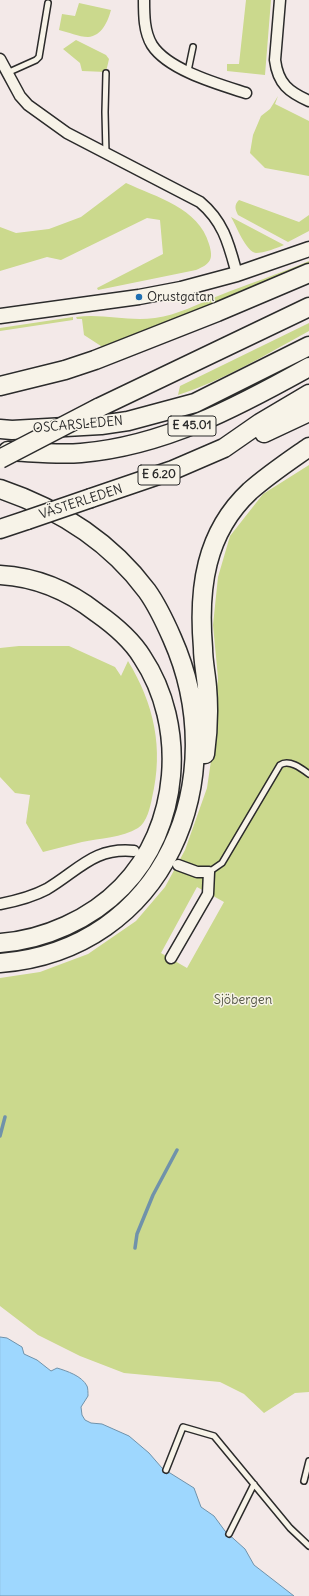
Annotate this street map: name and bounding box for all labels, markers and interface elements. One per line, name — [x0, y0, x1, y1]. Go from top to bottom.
place label: Orustgatan — [147, 289, 214, 305]
marker: Orustgatan — [134, 292, 144, 302]
street label: OSCARSLEDEN — [32, 413, 124, 437]
road number: E 45.01 — [168, 416, 216, 436]
road number: E 6.20 — [138, 465, 180, 485]
street label: VÄSTERLEDEN — [37, 481, 125, 523]
park label: Sjöbergen — [214, 992, 272, 1008]

